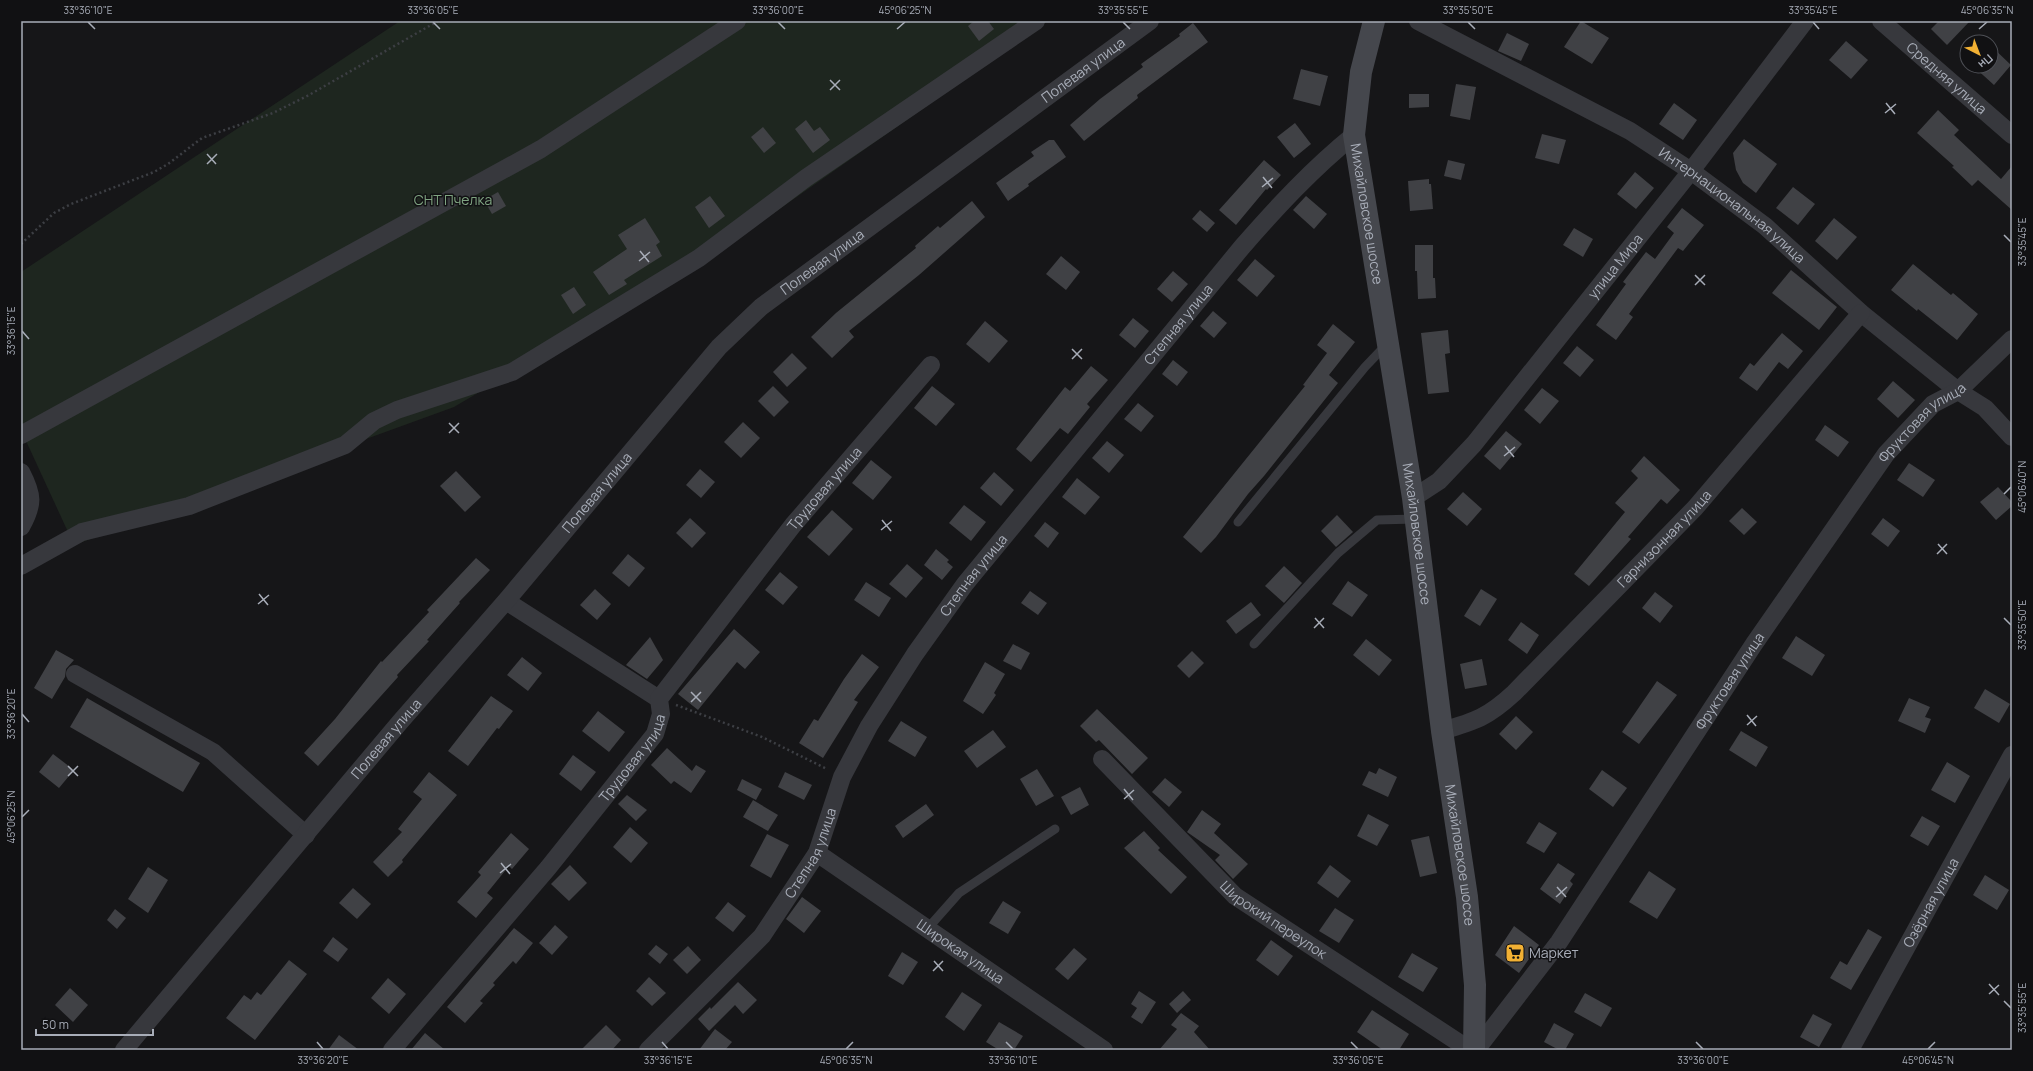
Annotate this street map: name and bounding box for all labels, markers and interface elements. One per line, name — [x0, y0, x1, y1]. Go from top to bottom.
text: 33°36'10"E — [63, 3, 113, 17]
text: 33°36'05"E — [408, 3, 459, 17]
text: 33°36'00"E — [752, 3, 804, 17]
text: 45°06'25"N — [879, 3, 932, 17]
text: 33°35'55"E — [1098, 3, 1148, 17]
text: 33°35'50"E — [1443, 3, 1494, 17]
text: 33°35'45"E — [1788, 3, 1838, 17]
text: 45°06'35"N — [1961, 3, 2013, 17]
street label: Полевая улица — [1037, 33, 1129, 107]
north arrow — [1959, 34, 1999, 74]
street label: Средняя улица — [1903, 37, 1991, 118]
text: Пн — [1975, 51, 1997, 72]
street label: Михайловское шоссе — [1347, 142, 1388, 286]
street label: Интернациональная улица — [1655, 142, 1810, 267]
park label: СНТ Пчелка — [414, 190, 492, 209]
text: 33°35'45"E — [2015, 217, 2029, 267]
street label: Полевая улица — [776, 224, 868, 299]
street label: улица Мира — [1583, 229, 1647, 303]
street label: Степная улица — [1139, 280, 1217, 369]
text: 33°36'15"E — [4, 306, 18, 355]
street label: Фруктовая улица — [1873, 378, 1970, 466]
street label: Трудовая улица — [782, 442, 866, 534]
street label: Полевая улица — [557, 448, 636, 537]
text: 45°06'40"N — [2015, 461, 2029, 513]
street label: Михайловское шоссе — [1398, 462, 1436, 606]
street label: Гарнизонная улица — [1613, 486, 1715, 591]
street label: Степная улица — [935, 530, 1011, 620]
text: 33°35'50"E — [2015, 599, 2029, 650]
street label: Фруктовая улица — [1690, 628, 1768, 733]
text: 33°36'20"E — [4, 688, 18, 739]
street label: Полевая улица — [346, 694, 425, 782]
street label: Трудовая улица — [594, 712, 669, 806]
street label: Михайловское шоссе — [1441, 783, 1480, 927]
text: 45°06'25"N — [4, 790, 18, 843]
street label: Степная улица — [780, 805, 840, 902]
street label: Озёрная улица — [1898, 854, 1963, 951]
street label: Широкий переулок — [1216, 876, 1332, 963]
street label: Широкая улица — [913, 914, 1008, 988]
supermarket icon: Маркет — [1504, 942, 1526, 964]
place label: Маркет — [1529, 943, 1579, 962]
text: 33°35'55"E — [2015, 983, 2029, 1033]
scale bar — [36, 1011, 153, 1037]
text: 50 m — [42, 1016, 69, 1033]
text: 33°36'20"E — [298, 1053, 349, 1067]
text: 33°36'15"E — [644, 1053, 693, 1067]
text: 45°06'35"N — [820, 1053, 872, 1067]
text: 33°36'10"E — [988, 1053, 1038, 1067]
text: 33°36'05"E — [1333, 1053, 1384, 1067]
text: 33°36'00"E — [1677, 1053, 1729, 1067]
text: 45°06'45"N — [1902, 1053, 1954, 1067]

